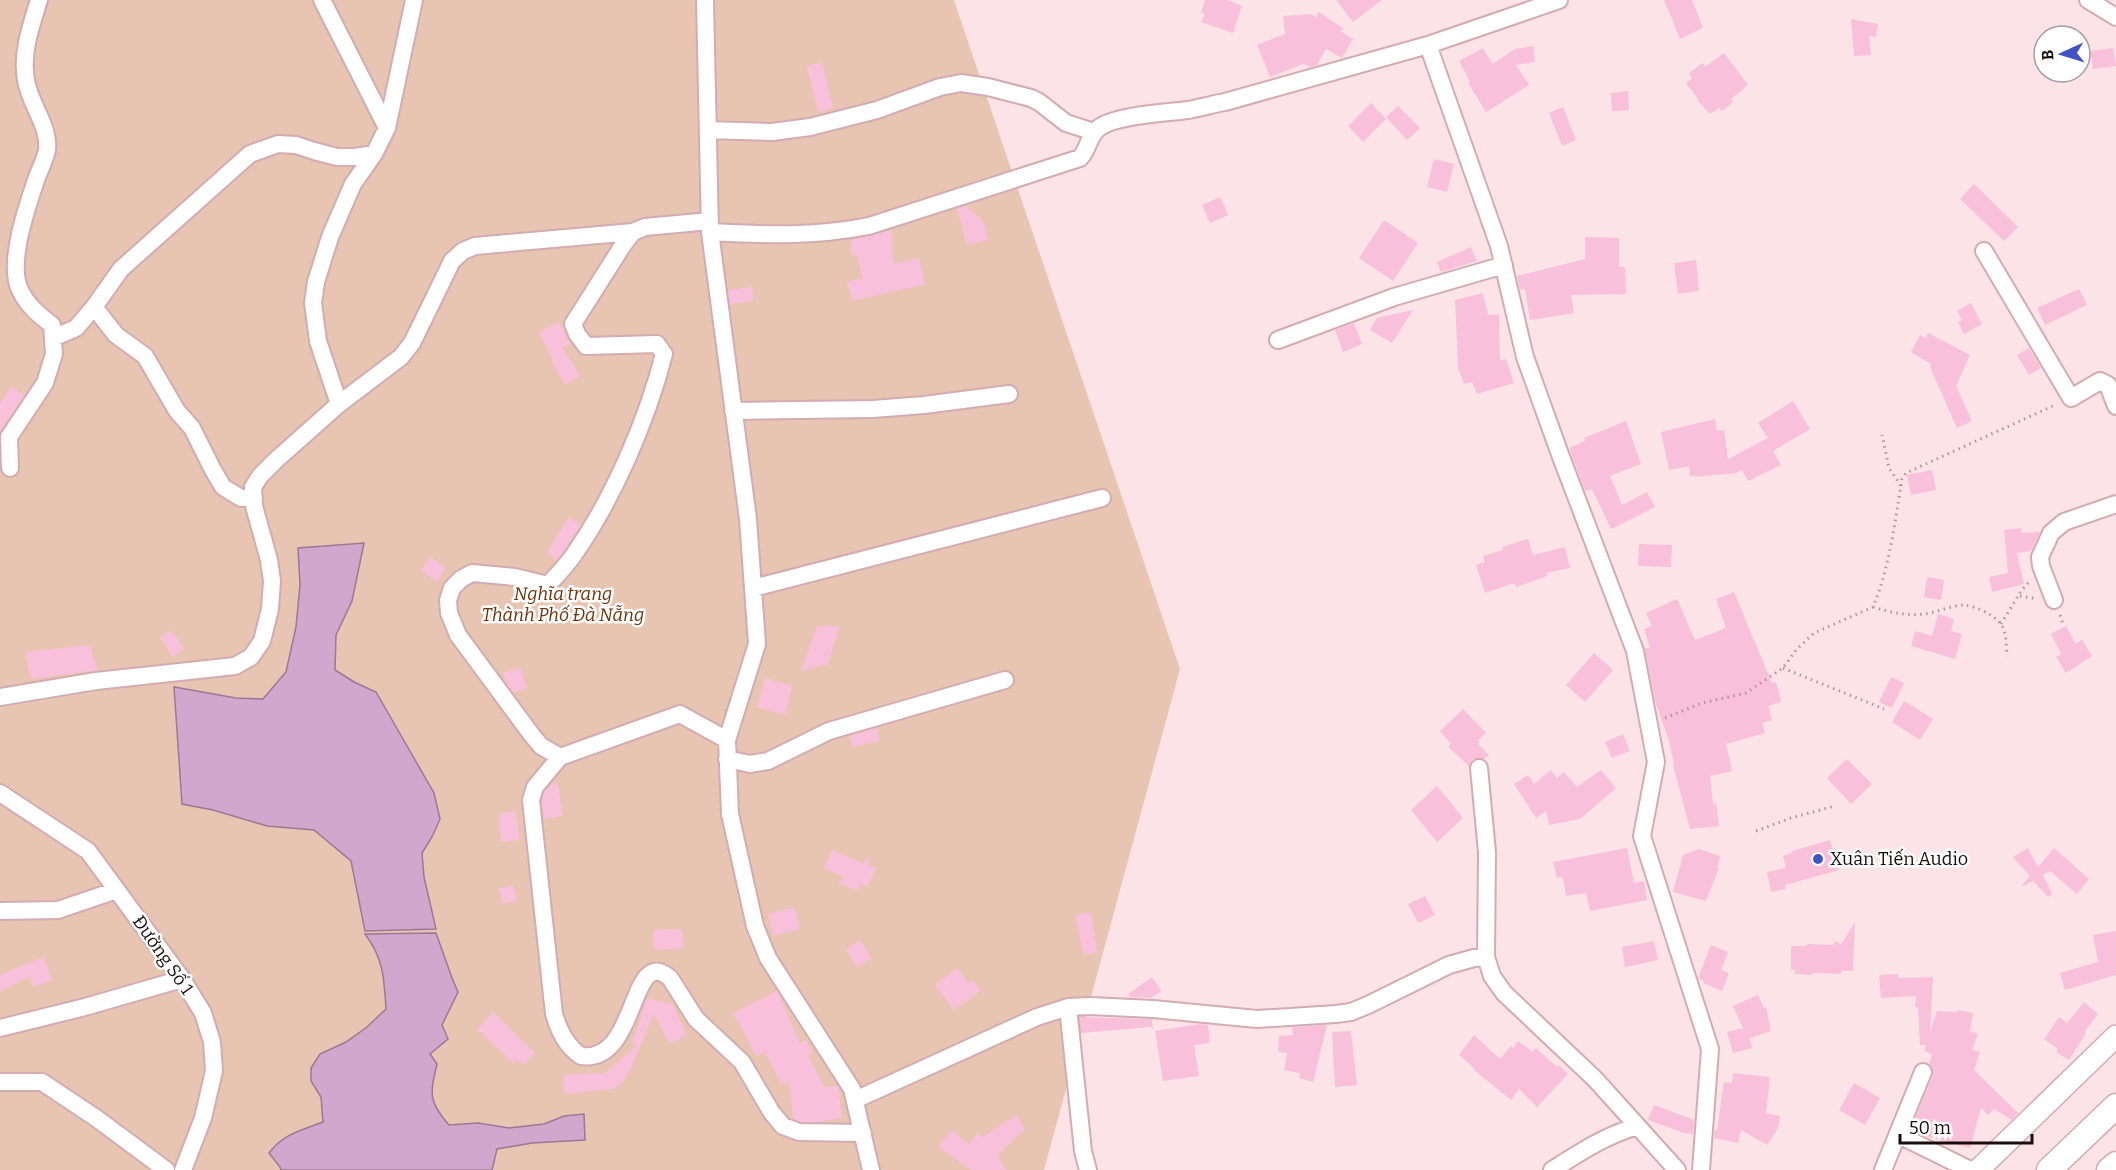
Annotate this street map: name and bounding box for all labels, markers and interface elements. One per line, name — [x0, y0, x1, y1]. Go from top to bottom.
north arrow — [2032, 24, 2092, 84]
text: B — [2038, 49, 2057, 61]
park label: Nghĩa trang Thành Phố Đà Nẵng — [482, 583, 644, 626]
place label: Xuân Tiến Audio — [1830, 848, 1968, 870]
marker: Xuân Tiến Audio — [1811, 852, 1825, 866]
street label: Đường Số 1 — [128, 911, 199, 999]
scale bar — [1900, 1107, 2032, 1145]
text: 50 m — [1909, 1117, 1951, 1139]

